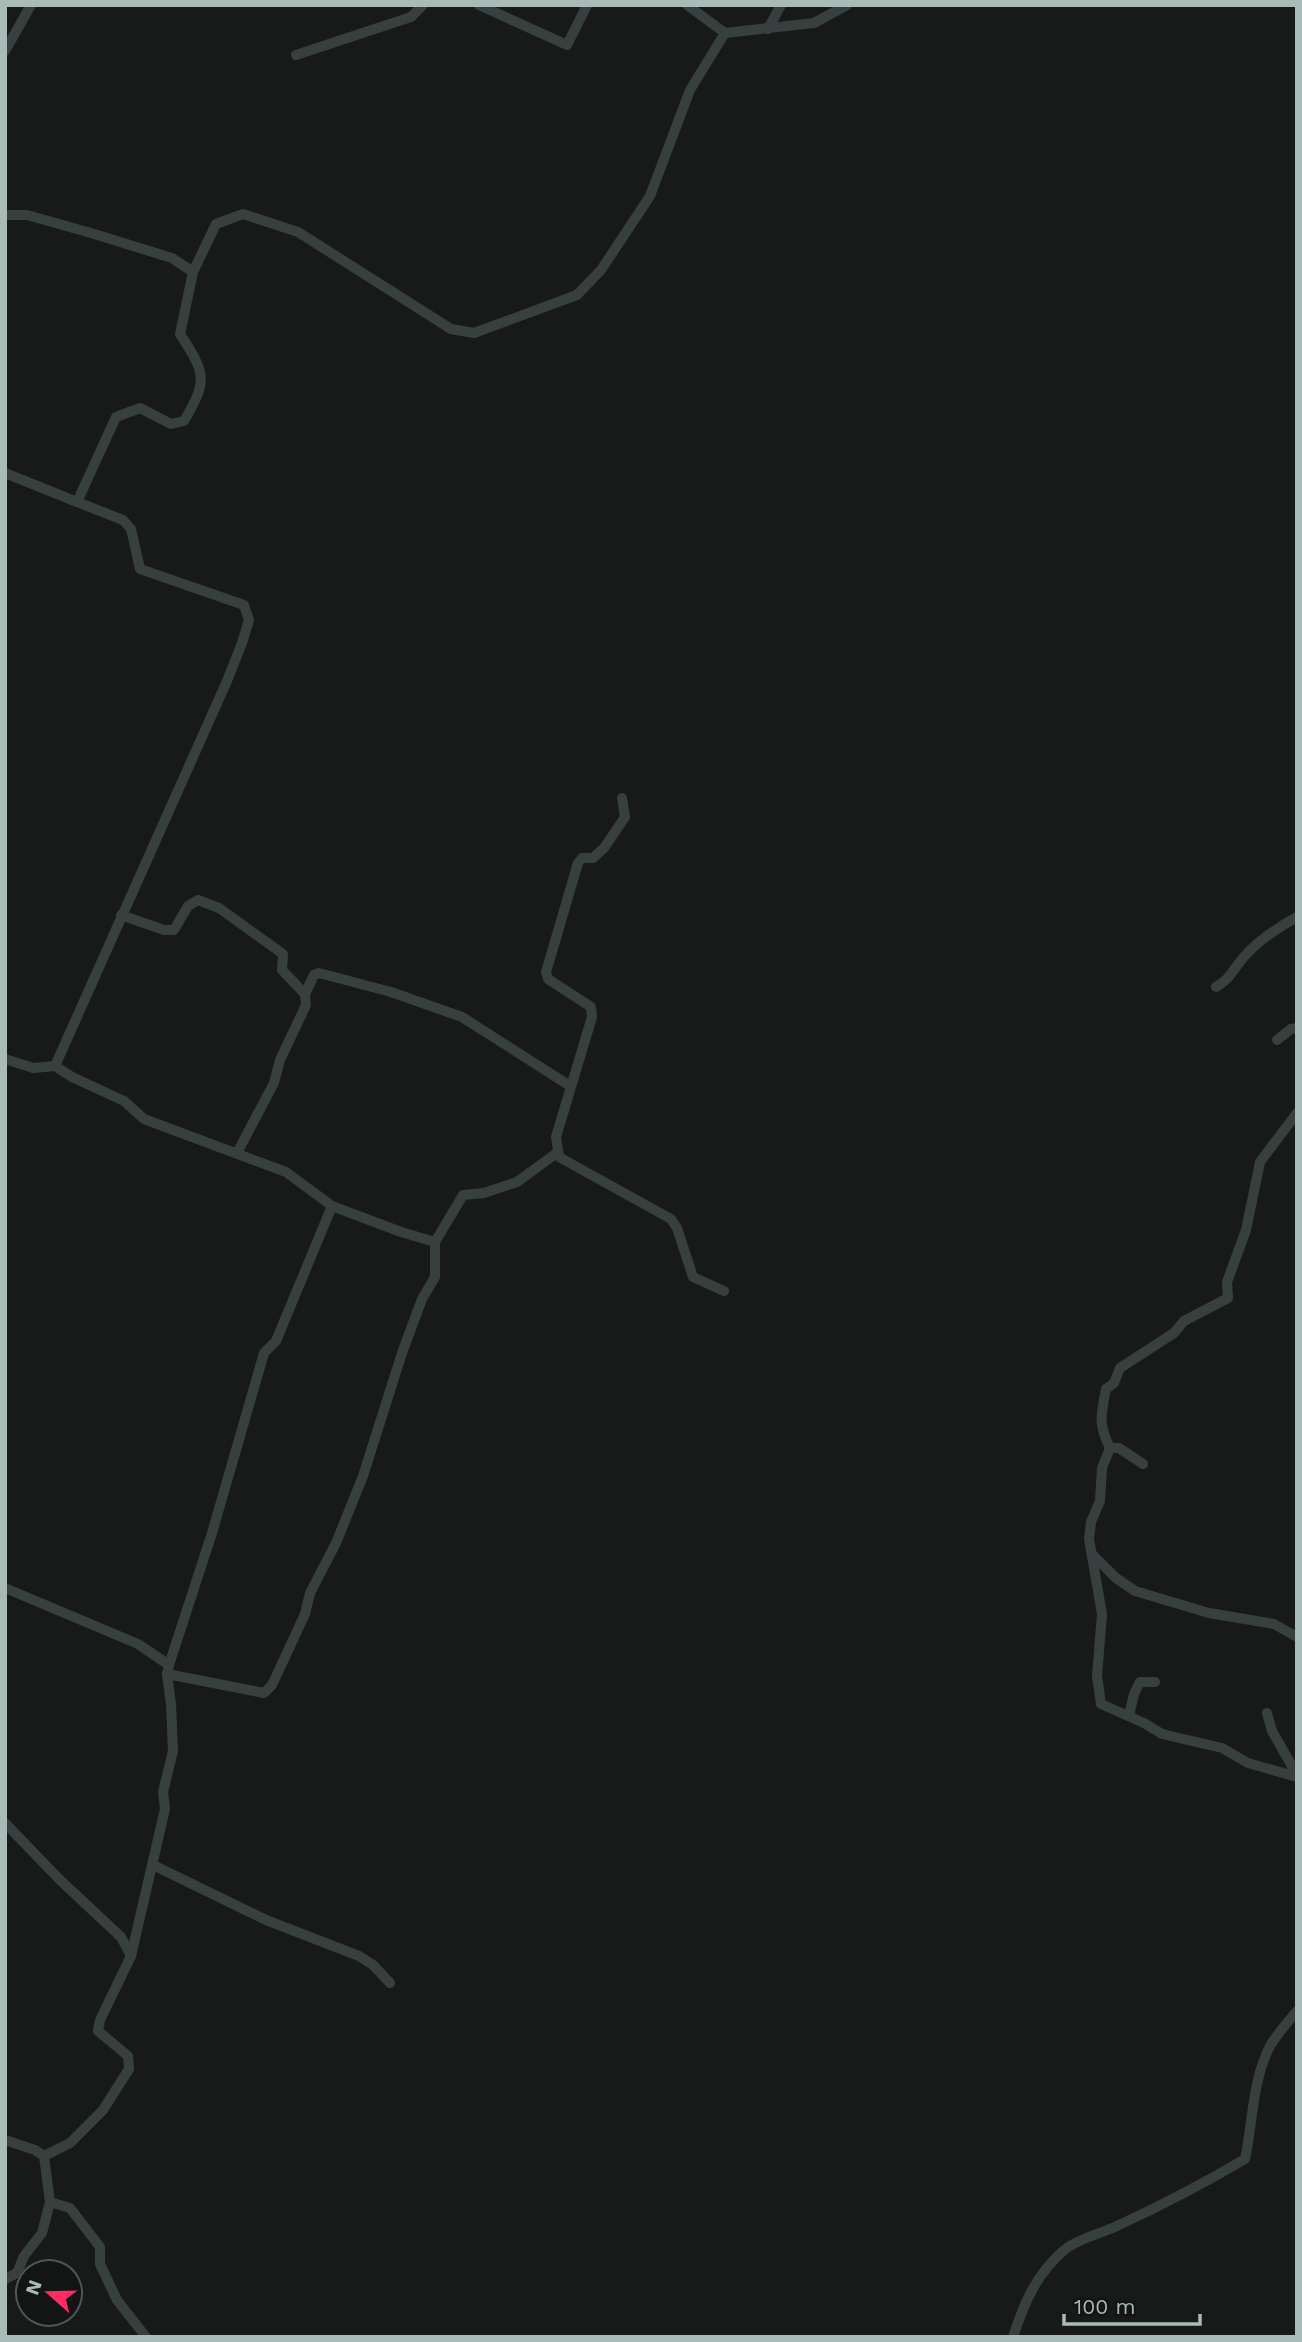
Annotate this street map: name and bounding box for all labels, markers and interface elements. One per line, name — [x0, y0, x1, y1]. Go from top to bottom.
north arrow — [14, 2258, 84, 2328]
text: N — [20, 2277, 47, 2298]
scale bar — [1064, 2282, 1200, 2326]
text: 100 m — [1074, 2294, 1136, 2319]

